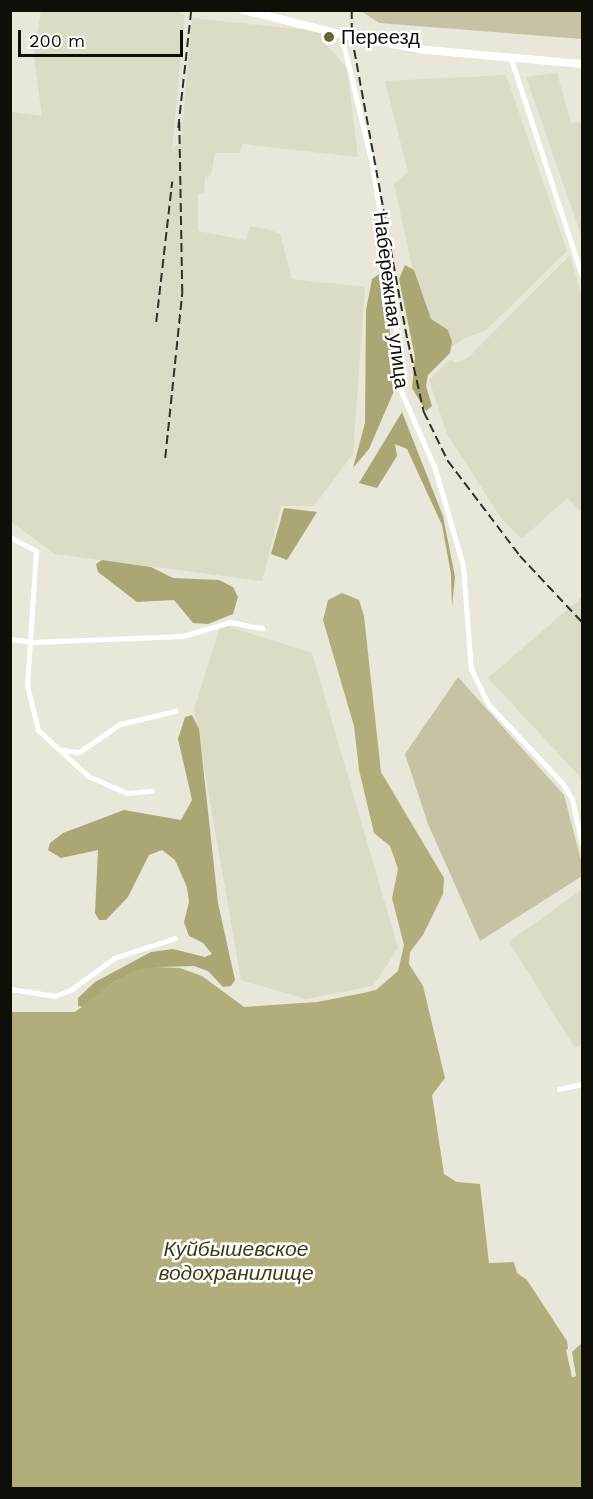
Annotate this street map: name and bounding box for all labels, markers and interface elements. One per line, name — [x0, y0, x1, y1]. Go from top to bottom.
scale bar — [21, 18, 186, 56]
place label: Переезд — [341, 25, 420, 49]
text: 200 m — [29, 30, 85, 51]
marker: Переезд — [322, 30, 336, 44]
street label: Набережная улица — [368, 210, 414, 390]
water label: Куйбышевское водохранилище — [158, 1236, 314, 1286]

